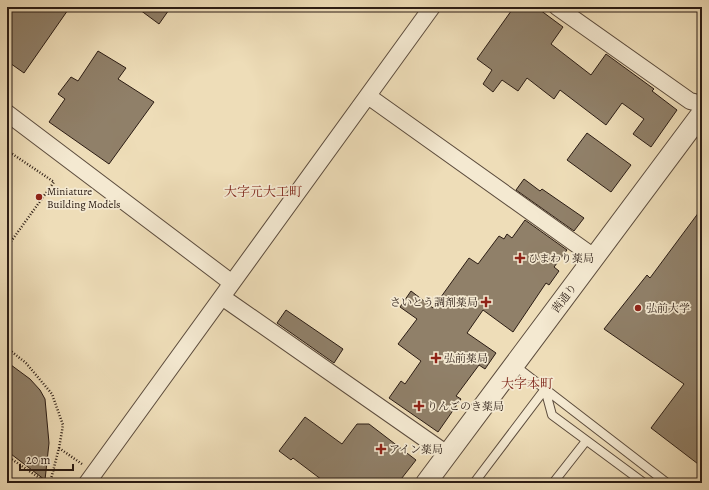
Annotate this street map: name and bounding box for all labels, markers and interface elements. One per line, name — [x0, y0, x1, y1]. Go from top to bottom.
district label: 大字元大工町 — [224, 183, 302, 200]
place label: Miniature Building Models — [47, 184, 121, 212]
marker: Miniature Building Models — [34, 192, 44, 202]
place label: ひまわり薬局 — [528, 251, 594, 266]
marker: ひまわり薬局 — [515, 253, 525, 263]
street label: 茜通り — [548, 281, 580, 316]
place label: さいとう調剤薬局 — [390, 295, 478, 310]
marker: さいとう調剤薬局 — [481, 297, 491, 307]
place label: 弘前大学 — [646, 301, 690, 316]
marker: 弘前大学 — [633, 303, 643, 313]
place label: 弘前薬局 — [444, 351, 488, 366]
marker: 弘前薬局 — [431, 353, 441, 363]
district label: 大字本町 — [501, 375, 553, 392]
place label: りんごのき薬局 — [427, 399, 504, 414]
marker: りんごのき薬局 — [414, 401, 424, 411]
place label: アイン薬局 — [389, 442, 443, 457]
marker: アイン薬局 — [376, 444, 386, 454]
scale bar — [20, 446, 73, 472]
text: 20 m — [26, 452, 50, 468]

